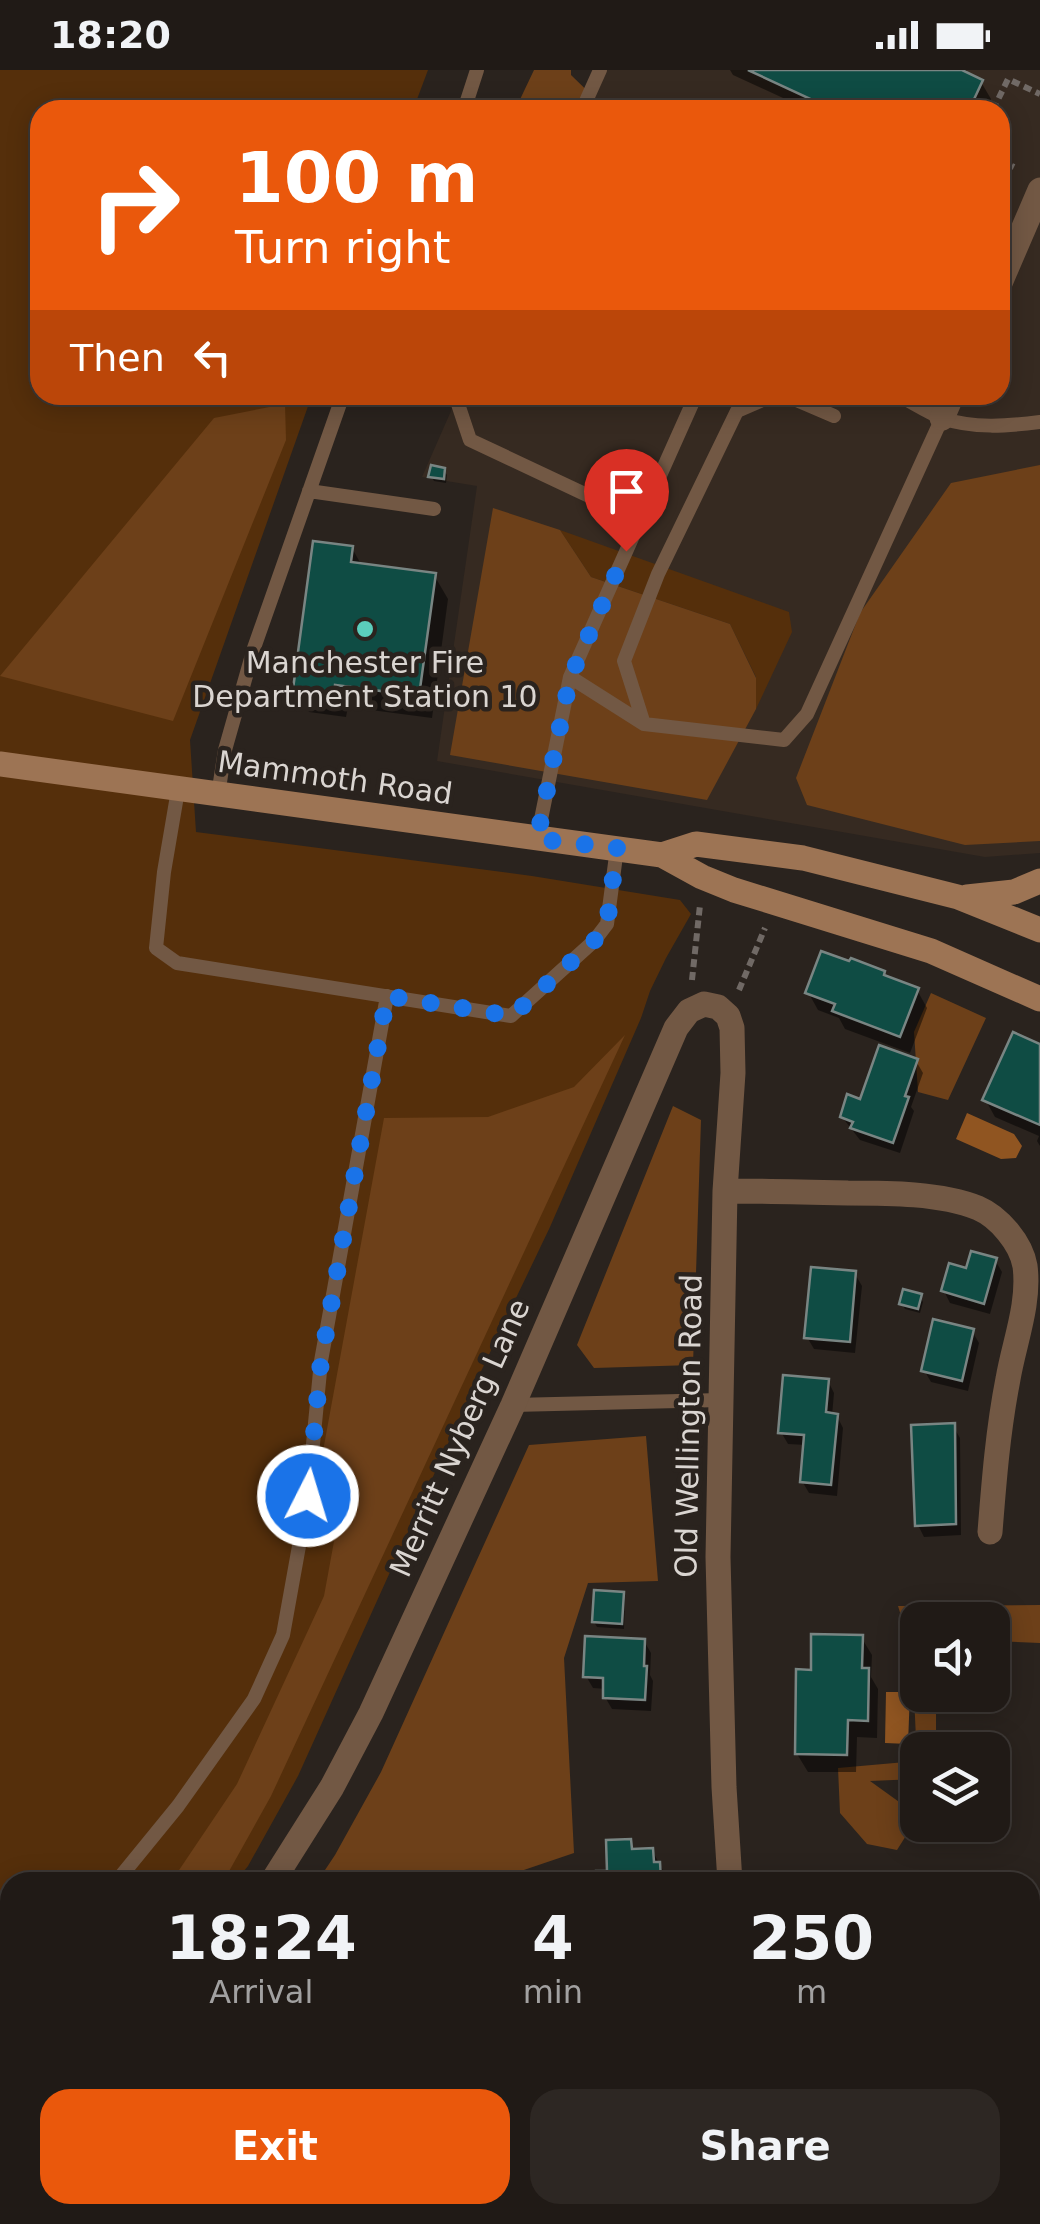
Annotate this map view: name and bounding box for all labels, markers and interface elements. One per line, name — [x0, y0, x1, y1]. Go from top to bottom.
text: 18:20 — [50, 13, 171, 57]
text: 100 m — [235, 137, 478, 219]
icon: right — [70, 140, 200, 270]
text: Turn right — [235, 221, 450, 274]
icon: left — [185, 330, 240, 385]
text: Then — [70, 336, 165, 380]
pin — [584, 449, 669, 552]
icon: arrive — [599, 464, 654, 519]
marker: Manchester Fire Department Station 10 — [354, 618, 376, 640]
place label: Manchester Fire Department Station 10 — [192, 645, 538, 714]
street label: Mammoth Road — [215, 744, 455, 811]
street label: Old Wellington Road — [668, 1274, 709, 1578]
street label: Merritt Nyberg Lane — [382, 1293, 537, 1582]
position arrow — [256, 1444, 360, 1548]
map controls — [900, 1602, 1010, 1842]
button: sound — [900, 1602, 1010, 1712]
button: layers — [900, 1732, 1010, 1842]
text: 18:24 — [166, 1903, 357, 1973]
text: 4 — [532, 1903, 574, 1973]
text: 250 — [749, 1903, 874, 1973]
text: Arrival — [209, 1973, 313, 2011]
text: min — [523, 1973, 583, 2011]
text: m — [796, 1973, 827, 2011]
button: Exit — [40, 2089, 510, 2204]
button: Share — [530, 2089, 1000, 2204]

